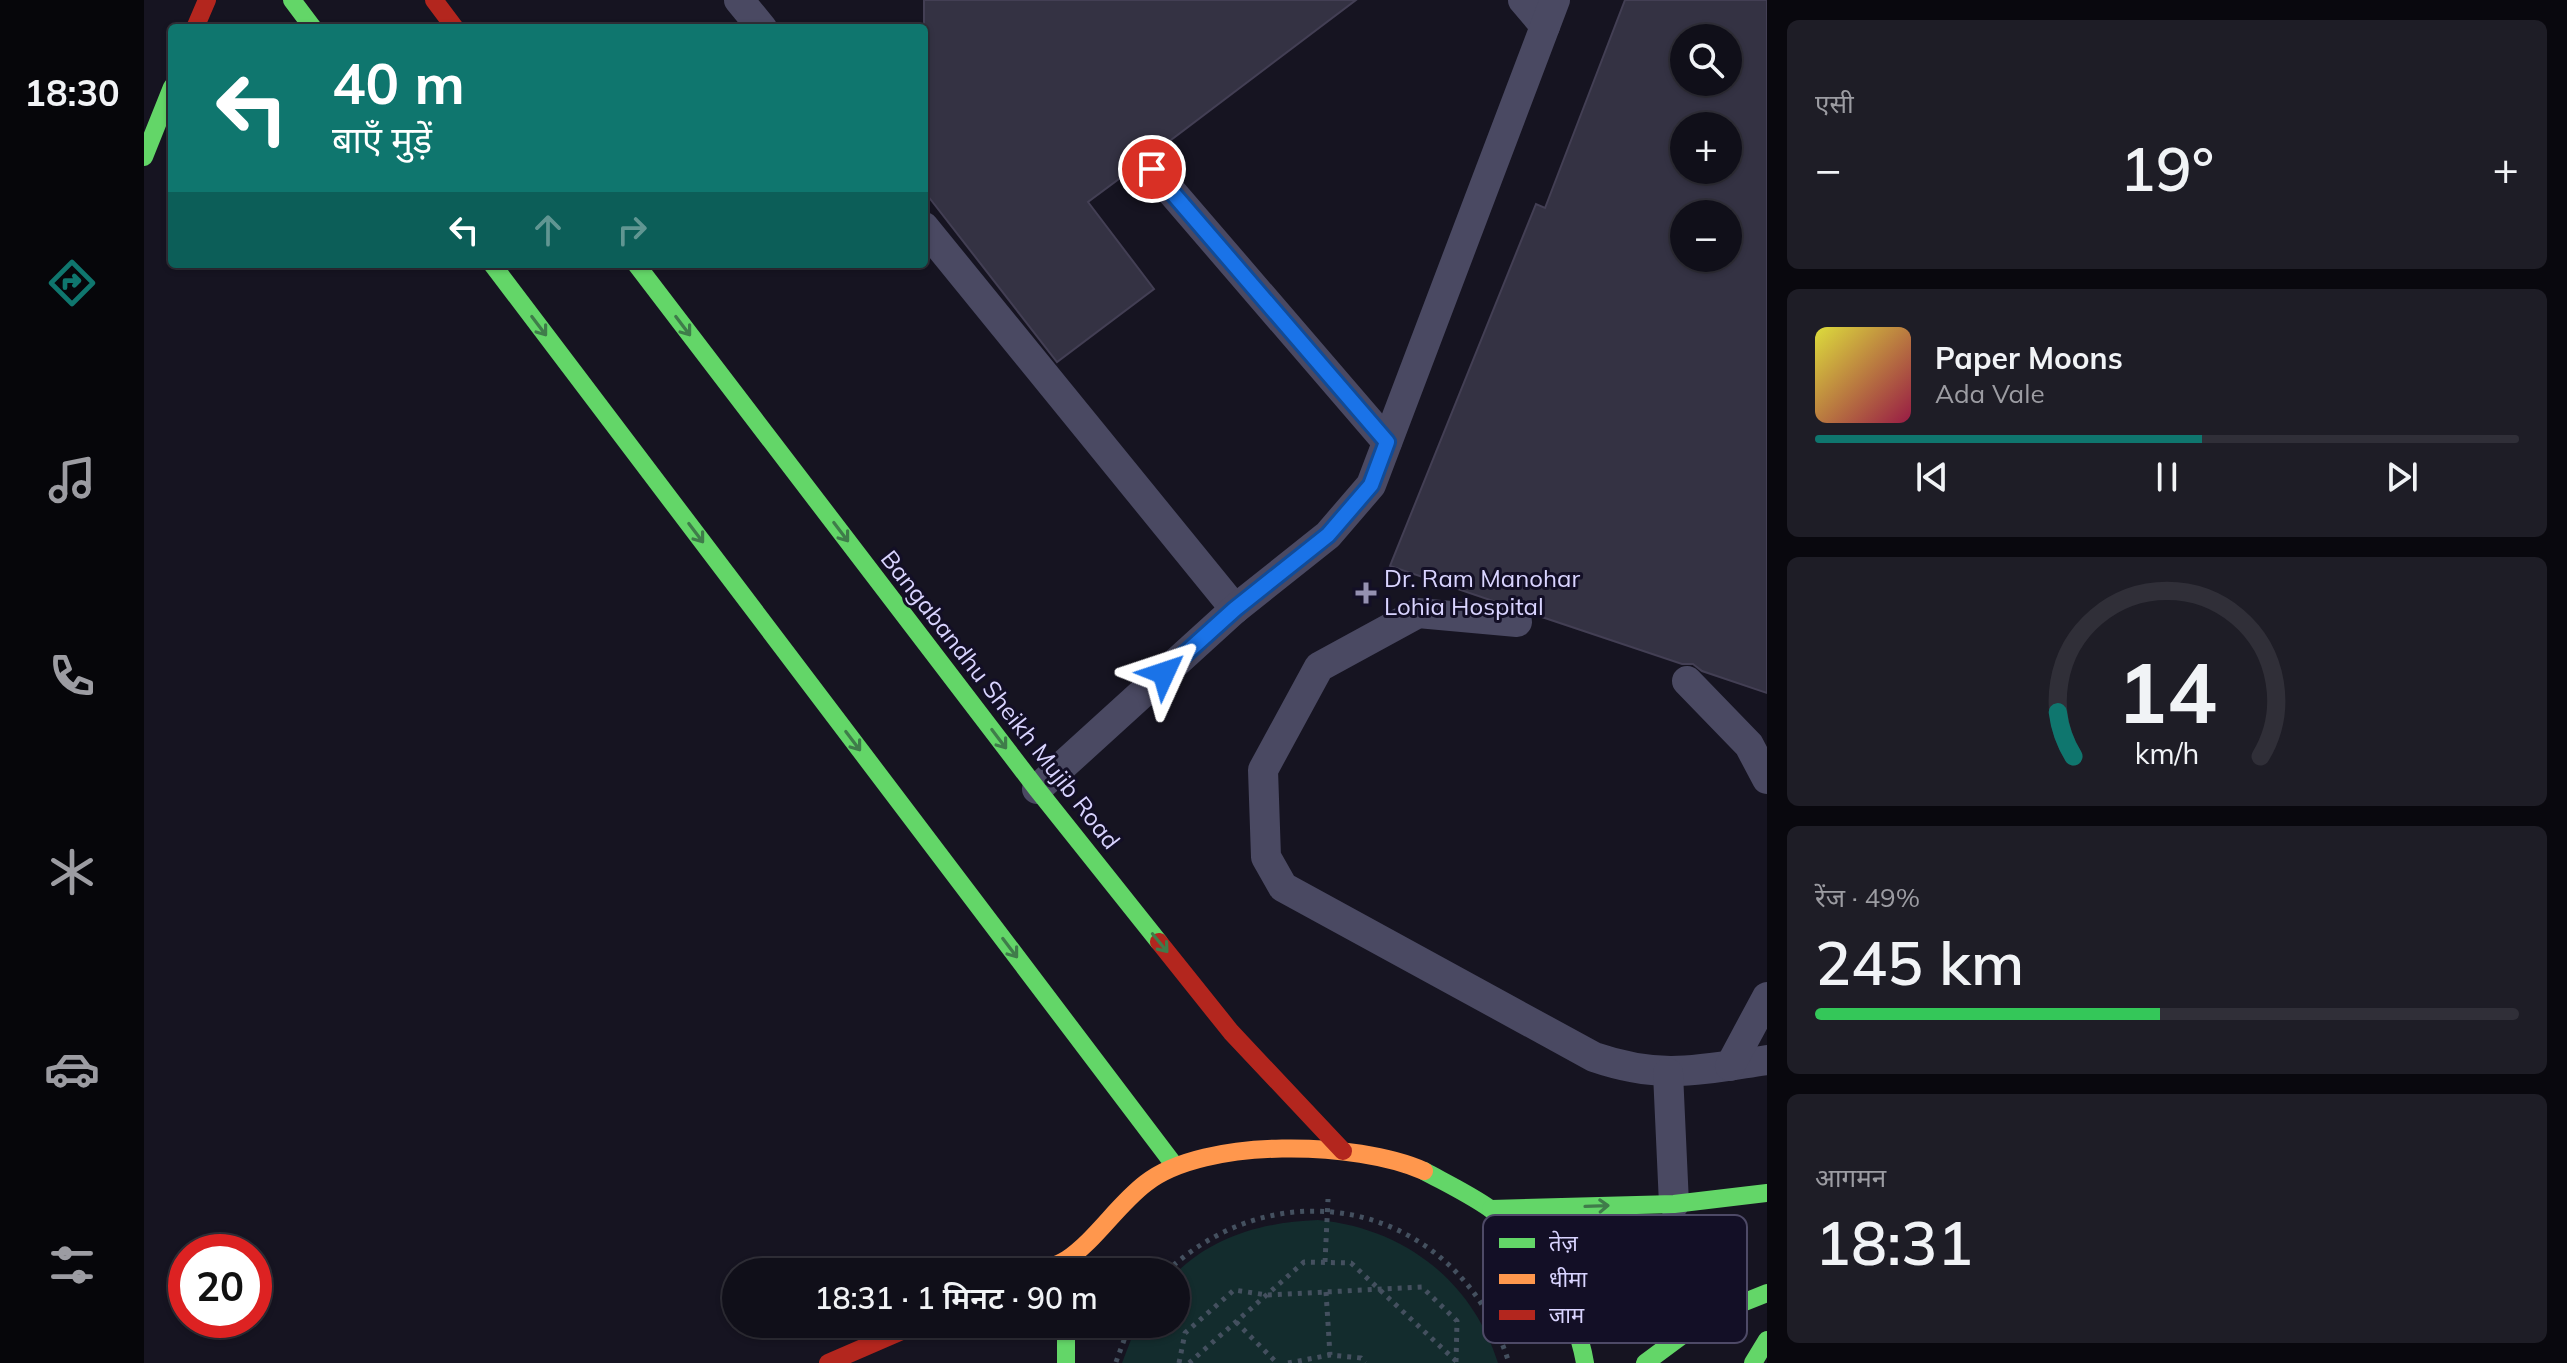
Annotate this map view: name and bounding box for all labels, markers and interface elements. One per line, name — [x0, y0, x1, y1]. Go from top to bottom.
map controls — [1670, 24, 1742, 272]
button: search — [1670, 24, 1742, 96]
text: 40 m — [332, 48, 465, 118]
icon: left — [200, 56, 304, 160]
text: 18:30 — [24, 70, 120, 115]
text: एसी — [1815, 87, 1854, 120]
button: + — [1670, 112, 1742, 184]
text: बाएँ मुड़ें — [332, 117, 432, 162]
text: 19° — [2120, 131, 2214, 206]
pin — [1118, 135, 1186, 203]
text: − — [1815, 141, 1841, 196]
text: + — [2493, 141, 2519, 196]
icon: arrive — [1130, 147, 1174, 191]
button: − — [1670, 200, 1742, 272]
icon: left — [442, 208, 486, 252]
icon: ahead — [526, 208, 570, 252]
icon: right — [610, 208, 654, 252]
icon: directions — [44, 255, 100, 311]
one-way arrow — [531, 315, 548, 336]
one-way arrow — [675, 315, 692, 336]
text: Paper Moons — [1935, 339, 2123, 377]
text: Ada Vale — [1935, 377, 2045, 410]
icon: music — [44, 452, 100, 508]
icon: previous — [1910, 455, 1954, 499]
icon: pause — [2145, 455, 2189, 499]
icon: next — [2380, 455, 2424, 499]
one-way arrow — [833, 521, 850, 543]
one-way arrow — [688, 522, 705, 544]
street label: Bangabandhu Sheikh Mujib Road — [875, 544, 1127, 855]
place label: Dr. Ram Manohar Lohia Hospital — [1384, 563, 1580, 621]
marker: Dr. Ram Manohar Lohia Hospital — [1355, 582, 1377, 604]
position arrow — [1122, 631, 1206, 715]
text: 14 — [2117, 639, 2217, 744]
icon: phone — [44, 648, 100, 704]
one-way arrow — [991, 728, 1008, 749]
one-way arrow — [845, 729, 862, 751]
text: km/h — [2135, 736, 2199, 772]
icon: climate — [44, 844, 100, 900]
text: रेंज · 49% — [1815, 881, 1920, 914]
text: 245 km — [1815, 925, 2024, 1000]
one-way arrow — [1151, 932, 1169, 953]
one-way arrow — [1001, 937, 1018, 958]
icon: car — [44, 1041, 100, 1097]
text: आगमन — [1815, 1161, 1886, 1194]
one-way arrow — [1583, 1198, 1610, 1214]
text: 18:31 — [1815, 1205, 1973, 1280]
legend — [1483, 1215, 1747, 1343]
text: तेज़ — [1549, 1229, 1579, 1257]
speed limit sign: 20 — [168, 1234, 272, 1338]
icon: filters — [44, 1237, 100, 1293]
text: धीमा — [1549, 1265, 1587, 1293]
text: 18:31 · 1 मिनट · 90 m — [814, 1279, 1098, 1317]
text: जाम — [1549, 1301, 1585, 1329]

